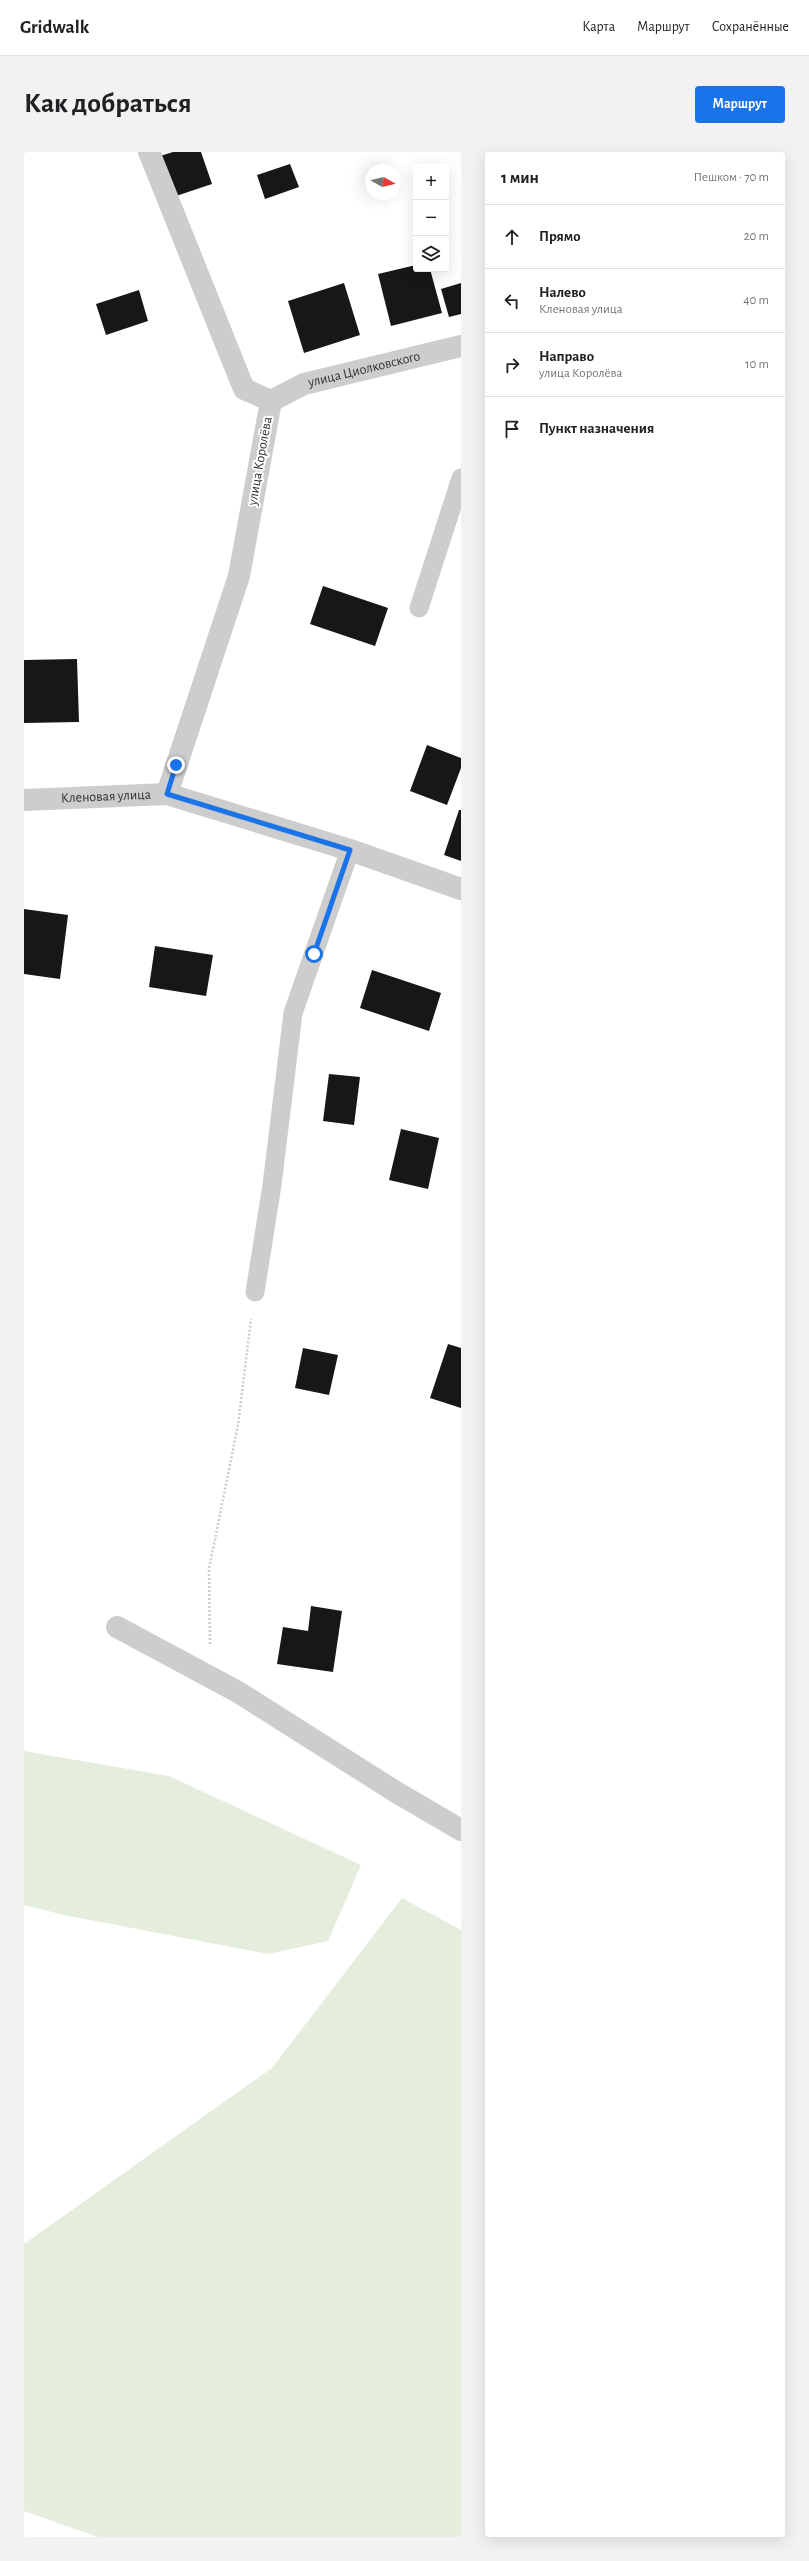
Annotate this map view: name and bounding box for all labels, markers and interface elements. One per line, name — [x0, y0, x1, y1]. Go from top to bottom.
text: Gridwalk — [20, 18, 89, 37]
text: Карта — [582, 20, 615, 34]
text: Маршрут — [637, 20, 690, 34]
text: Сохранённые — [712, 20, 789, 34]
button: Маршрут — [695, 86, 785, 123]
text: Как добраться — [24, 90, 192, 118]
north arrow — [365, 164, 401, 200]
map controls — [413, 164, 449, 272]
button: + — [413, 164, 449, 200]
text: 1 мин — [501, 169, 539, 186]
text: Пешком · 70 m — [694, 171, 769, 184]
button: − — [413, 200, 449, 236]
icon: ahead — [501, 226, 523, 248]
text: Прямо — [539, 229, 581, 244]
text: 20 m — [744, 230, 769, 243]
button: layers — [413, 236, 449, 272]
text: Налево — [539, 285, 586, 300]
icon: left — [501, 290, 523, 312]
text: 40 m — [743, 294, 769, 307]
text: Кленовая улица — [539, 303, 623, 316]
street label: улица Циолковского — [306, 349, 422, 390]
text: Направо — [539, 349, 594, 364]
icon: right — [501, 354, 523, 376]
text: 10 m — [745, 358, 769, 371]
text: улица Королёва — [539, 367, 622, 380]
street label: улица Королёва — [245, 415, 275, 507]
icon: arrive — [501, 418, 523, 440]
text: Пункт назначения — [539, 421, 654, 436]
route end — [167, 756, 185, 774]
street label: Кленовая улица — [61, 788, 152, 805]
route start — [305, 945, 323, 963]

